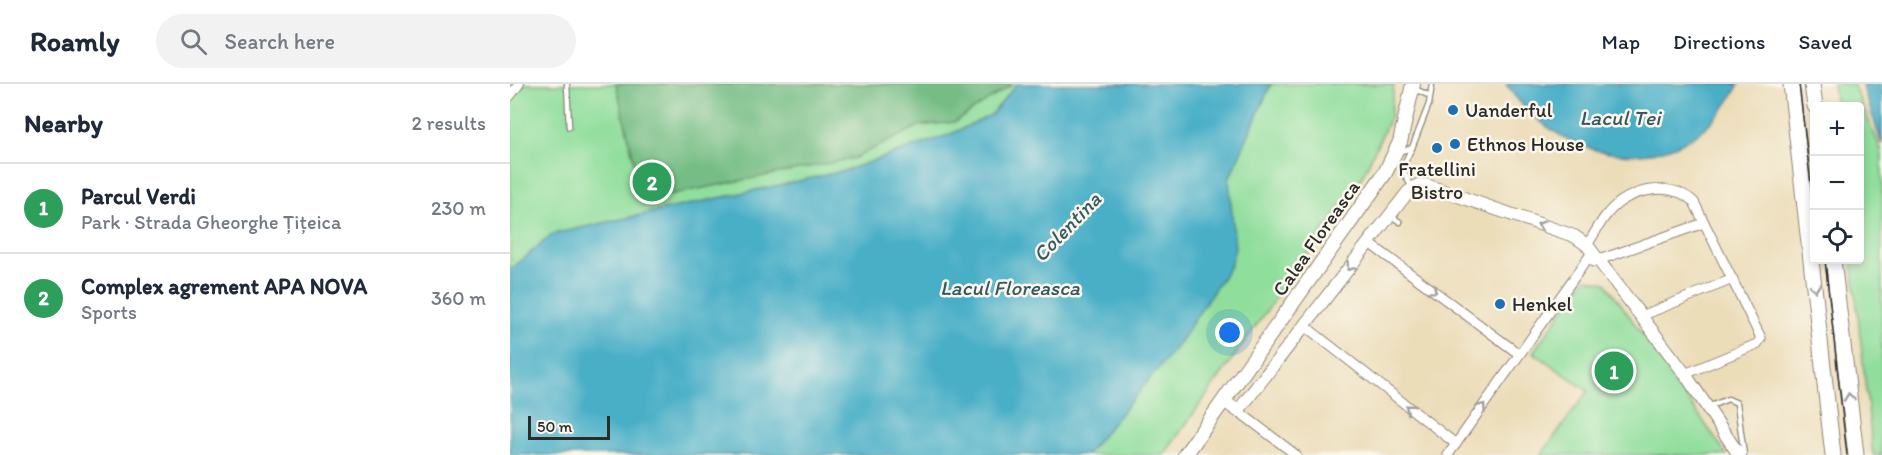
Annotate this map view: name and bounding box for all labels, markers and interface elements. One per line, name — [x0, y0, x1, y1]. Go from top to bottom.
search box — [156, 14, 576, 68]
text: Roamly — [30, 24, 120, 58]
icon: search — [177, 25, 210, 58]
text: Search here — [225, 28, 335, 55]
text: Map — [1602, 29, 1640, 54]
text: Directions — [1673, 29, 1765, 54]
text: Saved — [1798, 29, 1852, 54]
place label: Uanderful — [1465, 98, 1553, 122]
map controls — [1810, 102, 1864, 264]
button: + — [1810, 102, 1864, 156]
marker: Uanderful — [1446, 103, 1460, 117]
water label: Lacul Tei — [1580, 105, 1663, 130]
text: Nearby — [24, 107, 103, 139]
text: 2 results — [412, 111, 486, 135]
place label: Ethnos House — [1467, 132, 1584, 156]
marker: Ethnos House — [1448, 137, 1462, 151]
marker: Fratellini Bistro — [1430, 141, 1444, 155]
button: − — [1810, 156, 1864, 210]
place label: Fratellini Bistro — [1398, 157, 1476, 204]
pin: 2 — [632, 160, 672, 204]
street label: Calea Floreasca — [1267, 175, 1365, 301]
text: Parcul Verdi — [81, 183, 196, 210]
water label: Colentina — [1027, 186, 1106, 267]
text: 1 — [39, 196, 48, 220]
text: 230 m — [431, 196, 486, 220]
text: Park · Strada Gheorghe Țițeica — [81, 210, 341, 234]
button: locate — [1810, 210, 1864, 264]
one-way arrow — [1536, 220, 1547, 232]
one-way arrow — [1347, 260, 1358, 271]
text: Complex agrement APA NOVA — [81, 273, 367, 300]
water label: Lacul Floreasca — [940, 275, 1080, 300]
one-way arrow — [1426, 283, 1437, 294]
one-way arrow — [1808, 284, 1820, 293]
text: 2 — [38, 286, 49, 310]
text: 360 m — [431, 286, 486, 310]
place label: Henkel — [1512, 292, 1572, 316]
marker: Henkel — [1493, 297, 1507, 311]
text: Sports — [81, 300, 137, 324]
your location — [1215, 318, 1244, 347]
pin: 1 — [1594, 348, 1634, 394]
one-way arrow — [1844, 392, 1856, 401]
one-way arrow — [1474, 403, 1485, 414]
one-way arrow — [1405, 404, 1416, 415]
scale bar — [528, 413, 610, 440]
text: 50 m — [537, 417, 572, 436]

